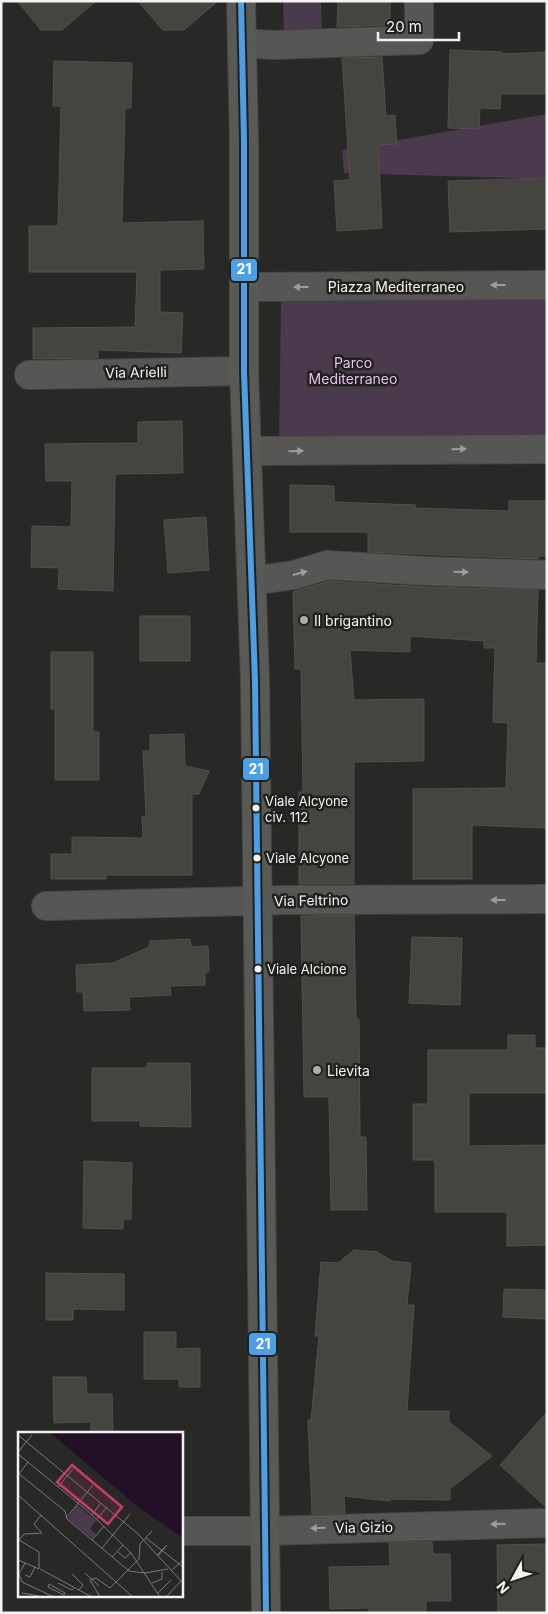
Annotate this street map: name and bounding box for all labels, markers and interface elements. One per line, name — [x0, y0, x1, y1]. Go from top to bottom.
scale bar — [378, 10, 459, 42]
text: 20 m — [386, 17, 422, 36]
line badge: 21 — [230, 258, 258, 282]
text: 21 — [237, 260, 251, 277]
street label: Piazza Mediterraneo — [328, 278, 464, 295]
one-way arrow — [490, 281, 506, 289]
one-way arrow — [292, 283, 308, 291]
park label: Parco Mediterraneo — [309, 354, 397, 387]
street label: Via Arielli — [105, 363, 167, 381]
one-way arrow — [451, 445, 467, 453]
one-way arrow — [288, 447, 304, 455]
one-way arrow — [453, 568, 469, 576]
one-way arrow — [292, 569, 307, 577]
place label: Il brigantino — [314, 612, 392, 629]
marker: Il brigantino — [298, 614, 310, 626]
line badge: 21 — [242, 757, 270, 781]
text: 21 — [249, 760, 263, 777]
place label: Viale Alcyone civ. 112 — [265, 793, 348, 825]
marker: Viale Alcyone civ. 112 — [251, 803, 261, 813]
place label: Viale Alcyone — [266, 850, 349, 866]
marker: Viale Alcyone — [252, 853, 262, 863]
street label: Via Feltrino — [274, 891, 348, 909]
one-way arrow — [490, 896, 506, 904]
place label: Viale Alcione — [267, 961, 347, 977]
marker: Viale Alcione — [253, 964, 263, 974]
place label: Lievita — [327, 1062, 370, 1079]
marker: Lievita — [311, 1064, 323, 1076]
line badge: 21 — [248, 1332, 277, 1356]
text: 21 — [256, 1335, 270, 1352]
inset map — [18, 1432, 182, 1596]
street label: Via Gizio — [335, 1518, 393, 1536]
one-way arrow — [490, 1520, 506, 1528]
one-way arrow — [310, 1525, 326, 1533]
north arrow — [488, 1554, 538, 1604]
text: N — [493, 1578, 513, 1597]

